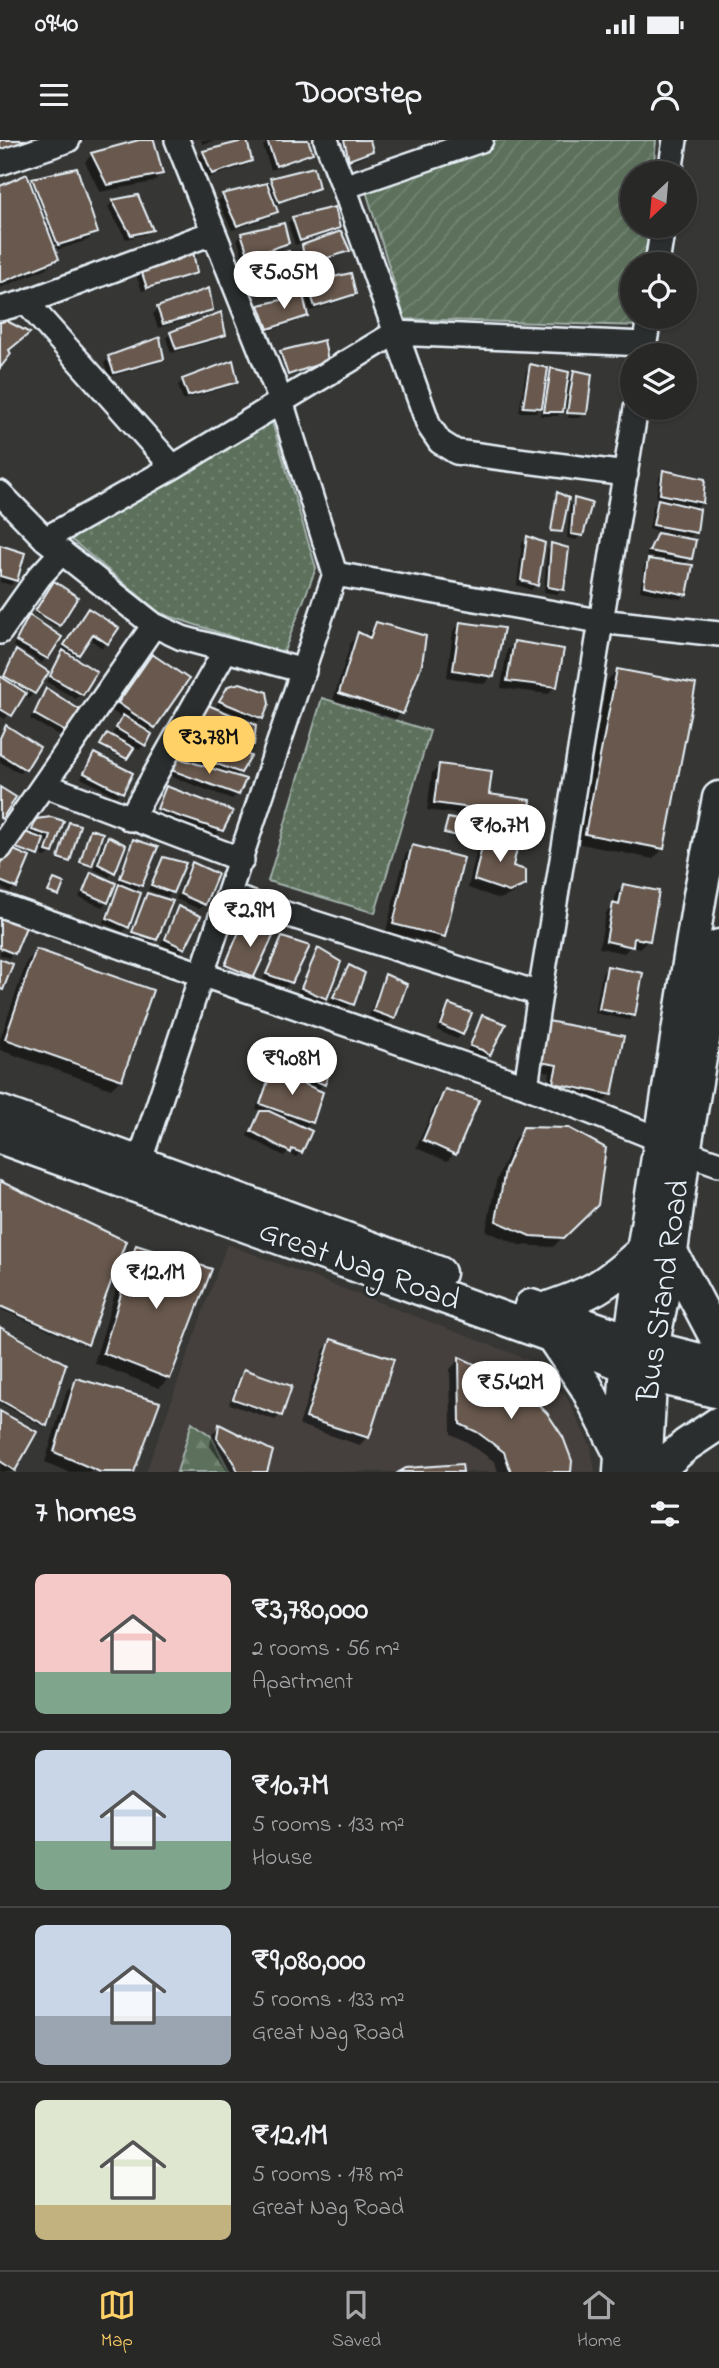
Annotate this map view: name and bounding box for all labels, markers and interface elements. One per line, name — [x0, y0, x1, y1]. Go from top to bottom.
text: 09:40 — [35, 6, 78, 44]
text: Doorstep — [297, 71, 422, 118]
icon: menu — [35, 76, 73, 114]
icon: person — [646, 76, 684, 114]
north arrow — [620, 161, 696, 238]
map controls — [620, 161, 697, 420]
pin: ₹5.05M — [227, 251, 341, 311]
button: locate — [620, 252, 697, 329]
text: ₹5.05M — [250, 257, 318, 290]
button: layers — [620, 343, 697, 420]
pin: ₹3.78M — [152, 716, 266, 776]
text: ₹3.78M — [179, 722, 239, 755]
pin: ₹10.7M — [443, 804, 557, 864]
text: ₹10.7M — [470, 810, 530, 843]
pin: ₹2.9M — [201, 890, 299, 949]
text: ₹2.9M — [225, 895, 275, 928]
pin: ₹9.08M — [235, 1038, 349, 1097]
text: ₹9.08M — [263, 1043, 321, 1076]
street label: Bus Stand Road — [626, 1177, 704, 1406]
street label: Great Nag Road — [252, 1209, 466, 1325]
pin: ₹12.1M — [99, 1252, 213, 1311]
text: ₹12.1M — [127, 1257, 185, 1290]
pin: ₹5.42M — [454, 1362, 568, 1421]
text: ₹5.42M — [478, 1367, 544, 1400]
text: 7 homes — [35, 1492, 137, 1536]
icon: filters — [646, 1495, 684, 1533]
text: ₹3,780,000 — [252, 1589, 368, 1633]
icon: home — [91, 1602, 175, 1686]
text: 2 rooms · 56 m² — [252, 1633, 400, 1666]
text: Apartment — [252, 1666, 353, 1699]
text: ₹10.7M — [252, 1765, 329, 1809]
icon: home — [91, 1778, 175, 1862]
text: 5 rooms · 133 m² — [252, 1809, 405, 1842]
text: House — [252, 1842, 312, 1875]
text: ₹9,080,000 — [252, 1940, 365, 1984]
icon: home — [91, 1953, 175, 2037]
text: 5 rooms · 133 m² — [252, 1984, 405, 2017]
text: Great Nag Road — [252, 2017, 404, 2050]
text: ₹12.1M — [252, 2115, 328, 2159]
icon: home — [91, 2128, 175, 2212]
text: 5 rooms · 178 m² — [252, 2159, 404, 2192]
text: Great Nag Road — [252, 2192, 404, 2225]
tab: Map — [98, 2286, 136, 2355]
tab: Saved — [332, 2286, 381, 2355]
tab: Home — [577, 2286, 621, 2355]

